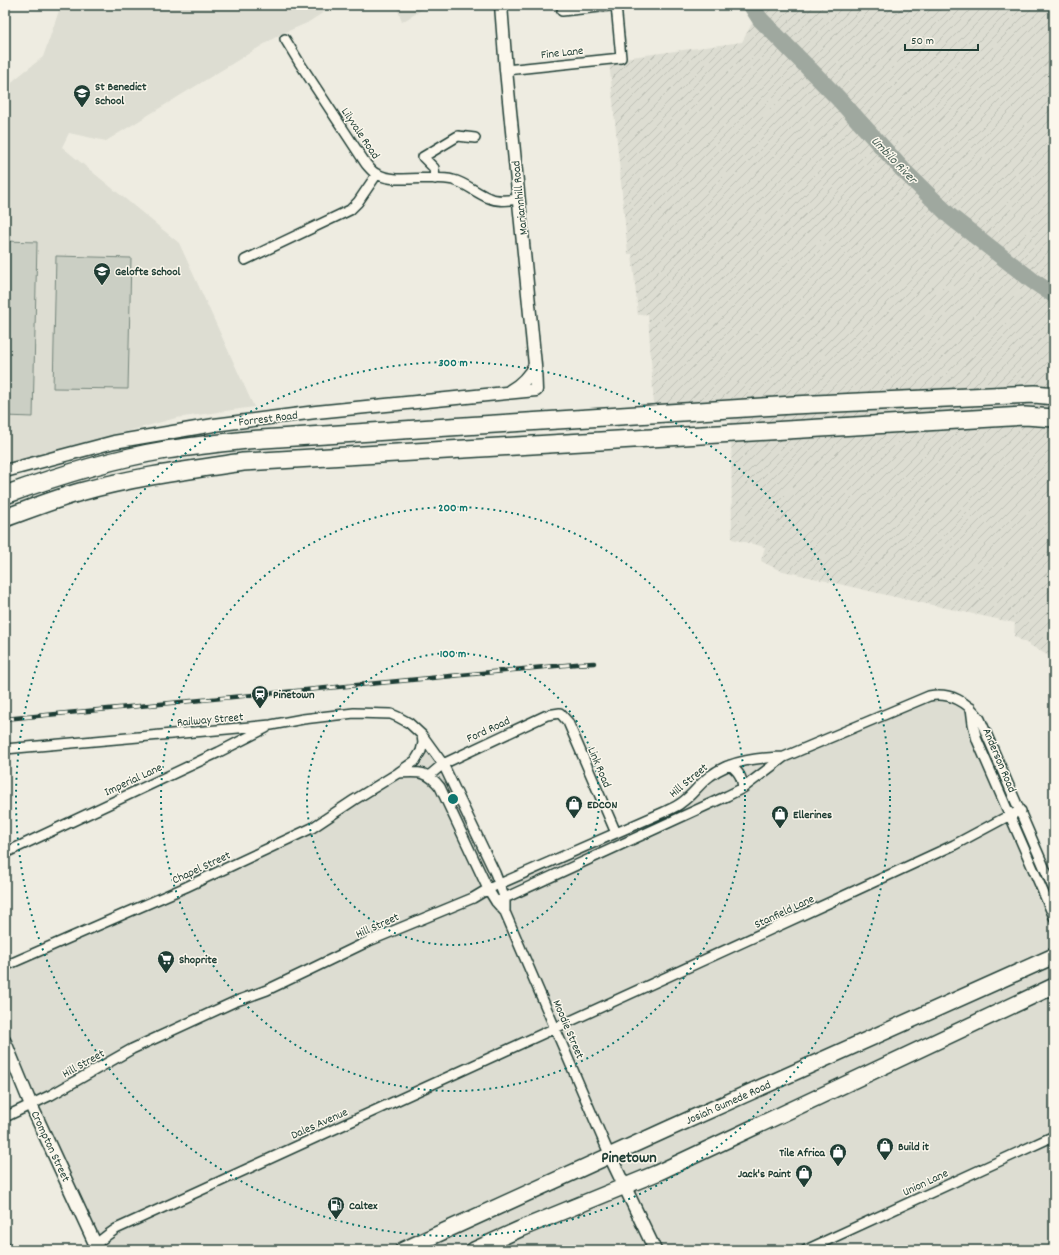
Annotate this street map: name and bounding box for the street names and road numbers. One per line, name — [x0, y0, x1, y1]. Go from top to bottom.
street label: Fine Lane — [540, 43, 584, 64]
street label: Lilyvale Road — [336, 105, 383, 163]
street label: Mariannhill Road — [508, 160, 533, 236]
street label: Forrest Road — [238, 407, 299, 432]
street label: Railway Street — [176, 709, 245, 732]
street label: Ford Road — [464, 713, 513, 748]
street label: Anderson Road — [977, 726, 1020, 795]
street label: Link Road — [582, 745, 615, 791]
street label: Imperial Lane — [102, 760, 165, 801]
street label: Hill Street — [666, 760, 712, 802]
street label: Chapel Street — [170, 847, 234, 889]
street label: Stanfield Lane — [752, 891, 817, 934]
street label: Hill Street — [353, 909, 403, 943]
street label: Moodie Street — [548, 997, 588, 1062]
street label: Hill Street — [60, 1045, 108, 1083]
street label: Josiah Gumede Road — [683, 1077, 774, 1130]
street label: Dales Avenue — [288, 1104, 351, 1144]
street label: Crompton Street — [26, 1108, 74, 1186]
street label: Union Lane — [900, 1165, 951, 1201]

